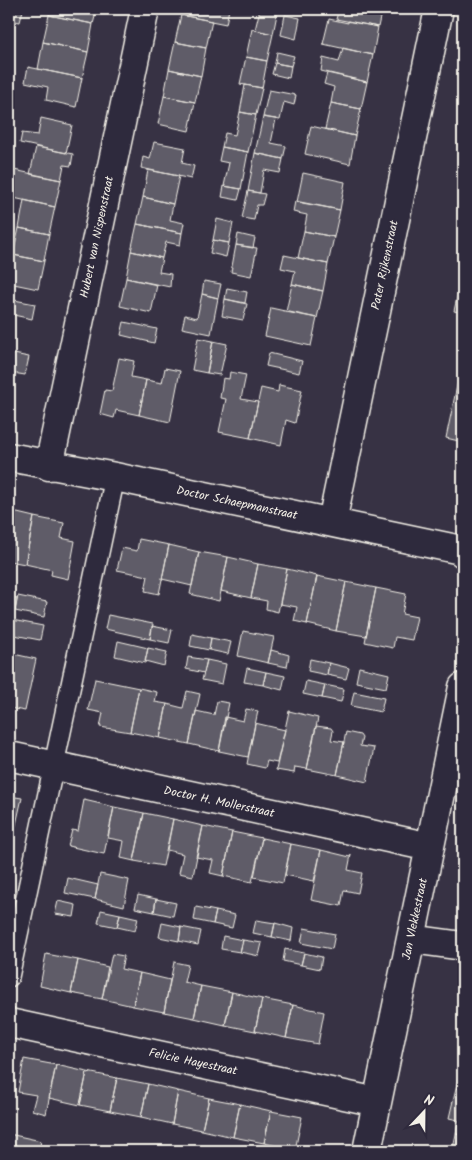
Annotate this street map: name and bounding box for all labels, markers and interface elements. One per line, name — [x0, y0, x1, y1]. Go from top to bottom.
street label: Hubert van Nispenstraat — [75, 174, 119, 300]
street label: Pater Rijkenstraat — [366, 218, 404, 311]
street label: Doctor Schaepmanstraat — [175, 481, 300, 525]
street label: Doctor H. Mollerstraat — [162, 781, 277, 823]
street label: Jan Vlekkestraat — [397, 876, 433, 962]
street label: Felicie Hayestraat — [147, 1043, 239, 1081]
north arrow — [400, 1088, 450, 1138]
text: N — [420, 1089, 437, 1113]

